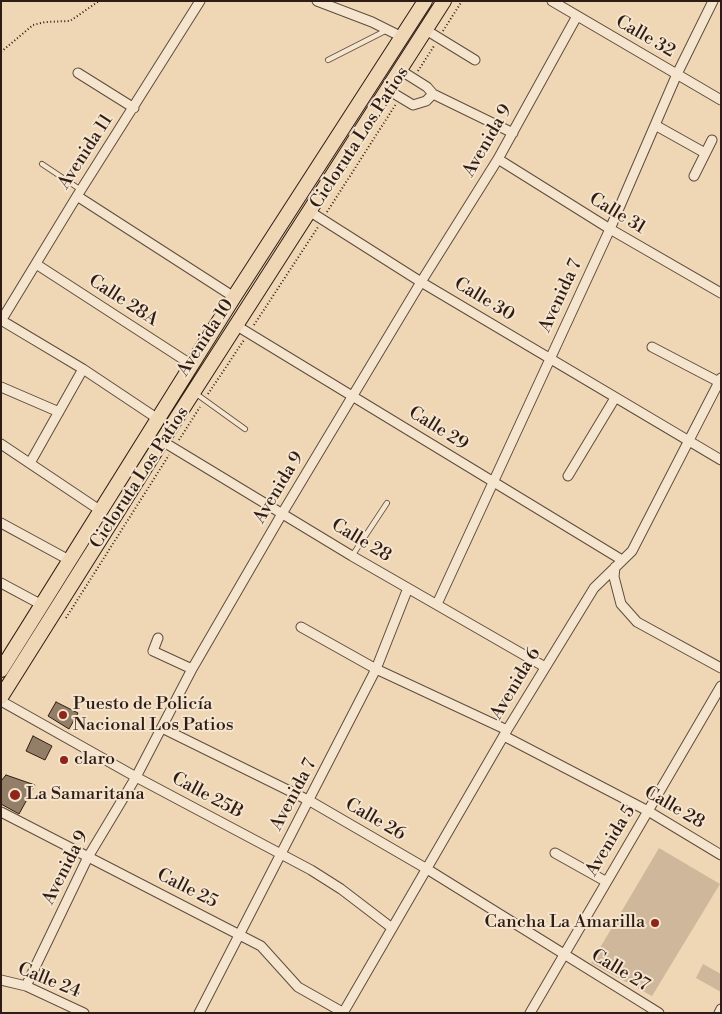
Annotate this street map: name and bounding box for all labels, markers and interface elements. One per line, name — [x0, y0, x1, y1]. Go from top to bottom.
street label: Calle 32 — [611, 11, 679, 63]
street label: Cicloruta Los Patios — [306, 63, 414, 213]
street label: Avenida 9 — [459, 101, 517, 181]
street label: Avenida 11 — [54, 110, 118, 194]
street label: Calle 31 — [585, 189, 649, 239]
street label: Avenida 7 — [535, 256, 587, 336]
street label: Calle 28A — [84, 271, 162, 331]
street label: Calle 30 — [450, 274, 518, 326]
street label: Avenida 10 — [173, 295, 239, 381]
street label: Calle 29 — [404, 402, 472, 456]
street label: Cicloruta Los Patios — [86, 403, 194, 553]
street label: Avenida 9 — [249, 448, 309, 528]
street label: Calle 28 — [327, 515, 395, 567]
street label: Avenida 6 — [486, 644, 546, 724]
place label: Puesto de Policía Nacional Los Patios — [73, 694, 234, 736]
marker: Puesto de Policía Nacional Los Patios — [57, 709, 69, 721]
place label: claro — [74, 749, 115, 771]
marker: claro — [58, 754, 70, 766]
street label: Avenida 7 — [266, 755, 322, 835]
street label: Calle 25B — [168, 768, 246, 824]
street label: Calle 28 — [640, 782, 708, 834]
place label: La Samaritana — [26, 784, 145, 806]
marker: La Samaritana — [8, 788, 22, 802]
street label: Calle 26 — [341, 794, 409, 846]
street label: Avenida 5 — [581, 802, 641, 880]
street label: Avenida 9 — [38, 828, 94, 908]
street label: Calle 25 — [153, 865, 221, 913]
place label: Cancha La Amarilla — [485, 912, 645, 934]
marker: Cancha La Amarilla — [649, 917, 661, 929]
street label: Calle 27 — [587, 945, 653, 997]
street label: Calle 24 — [14, 959, 84, 1003]

